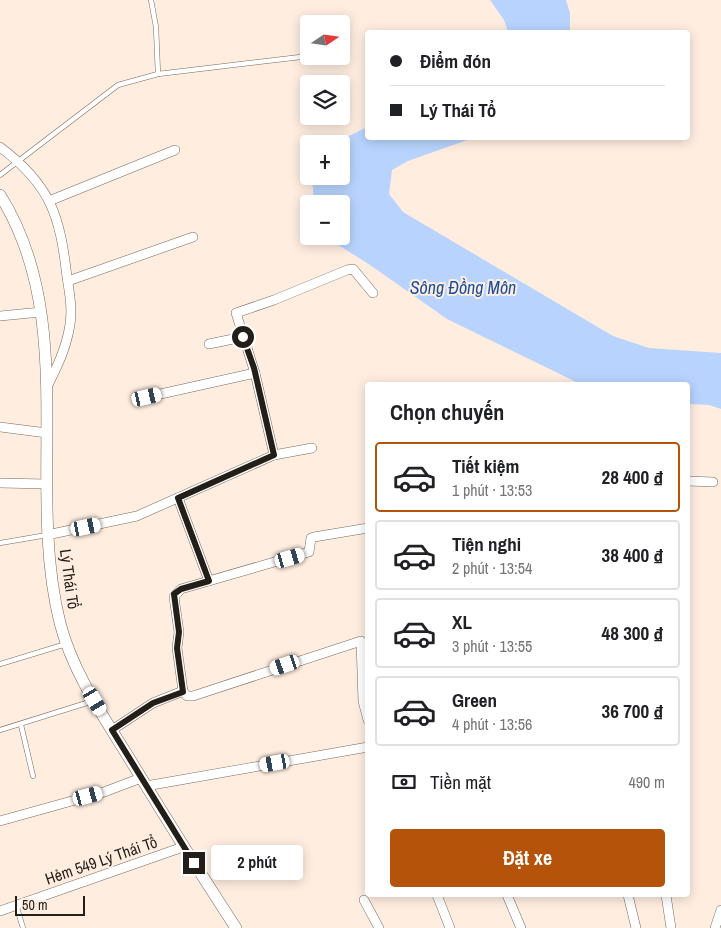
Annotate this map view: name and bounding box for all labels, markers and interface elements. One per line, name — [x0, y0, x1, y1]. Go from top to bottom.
north arrow — [300, 15, 350, 65]
map controls — [300, 15, 350, 245]
text: Điểm đón — [420, 48, 491, 74]
button: layers — [300, 75, 350, 125]
text: Lý Thái Tổ — [420, 97, 496, 123]
button: + — [300, 135, 350, 185]
button: − — [300, 195, 350, 245]
water label: Sông Đồng Môn — [410, 275, 516, 300]
route start — [232, 326, 254, 348]
car — [130, 386, 163, 408]
text: Chọn chuyến — [390, 397, 504, 427]
text: Tiết kiệm — [452, 453, 519, 479]
icon: car — [392, 455, 437, 500]
text: 28 400 ₫ — [601, 464, 663, 490]
text: 1 phút · 13:53 — [452, 479, 532, 501]
car — [69, 517, 102, 537]
text: Tiện nghi — [452, 531, 521, 557]
icon: car — [392, 533, 437, 578]
text: 38 400 ₫ — [601, 542, 663, 568]
car — [273, 547, 306, 569]
street label: Lý Thái Tổ — [55, 548, 85, 610]
text: 2 phút · 13:54 — [452, 557, 532, 579]
text: XL — [452, 609, 472, 635]
icon: car — [392, 611, 437, 656]
text: 48 300 ₫ — [601, 620, 663, 646]
text: 3 phút · 13:55 — [452, 635, 532, 657]
car — [268, 653, 301, 677]
car — [80, 684, 109, 718]
text: Green — [452, 687, 497, 713]
icon: car — [392, 689, 437, 734]
text: 36 700 ₫ — [601, 698, 663, 724]
text: 4 phút · 13:56 — [452, 713, 532, 735]
car — [258, 753, 291, 773]
icon: cash — [390, 768, 418, 796]
text: Tiền mặt — [430, 769, 491, 795]
text: 490 m — [629, 771, 665, 793]
car — [71, 785, 104, 807]
button: Đặt xe — [390, 829, 665, 887]
street label: Hẻm 549 Lý Thái Tổ — [42, 831, 160, 889]
callout: 2 phút — [212, 846, 304, 880]
text: 2 phút — [237, 851, 277, 873]
route end — [183, 852, 205, 874]
scale bar — [15, 893, 85, 916]
text: 50 m — [22, 896, 48, 914]

